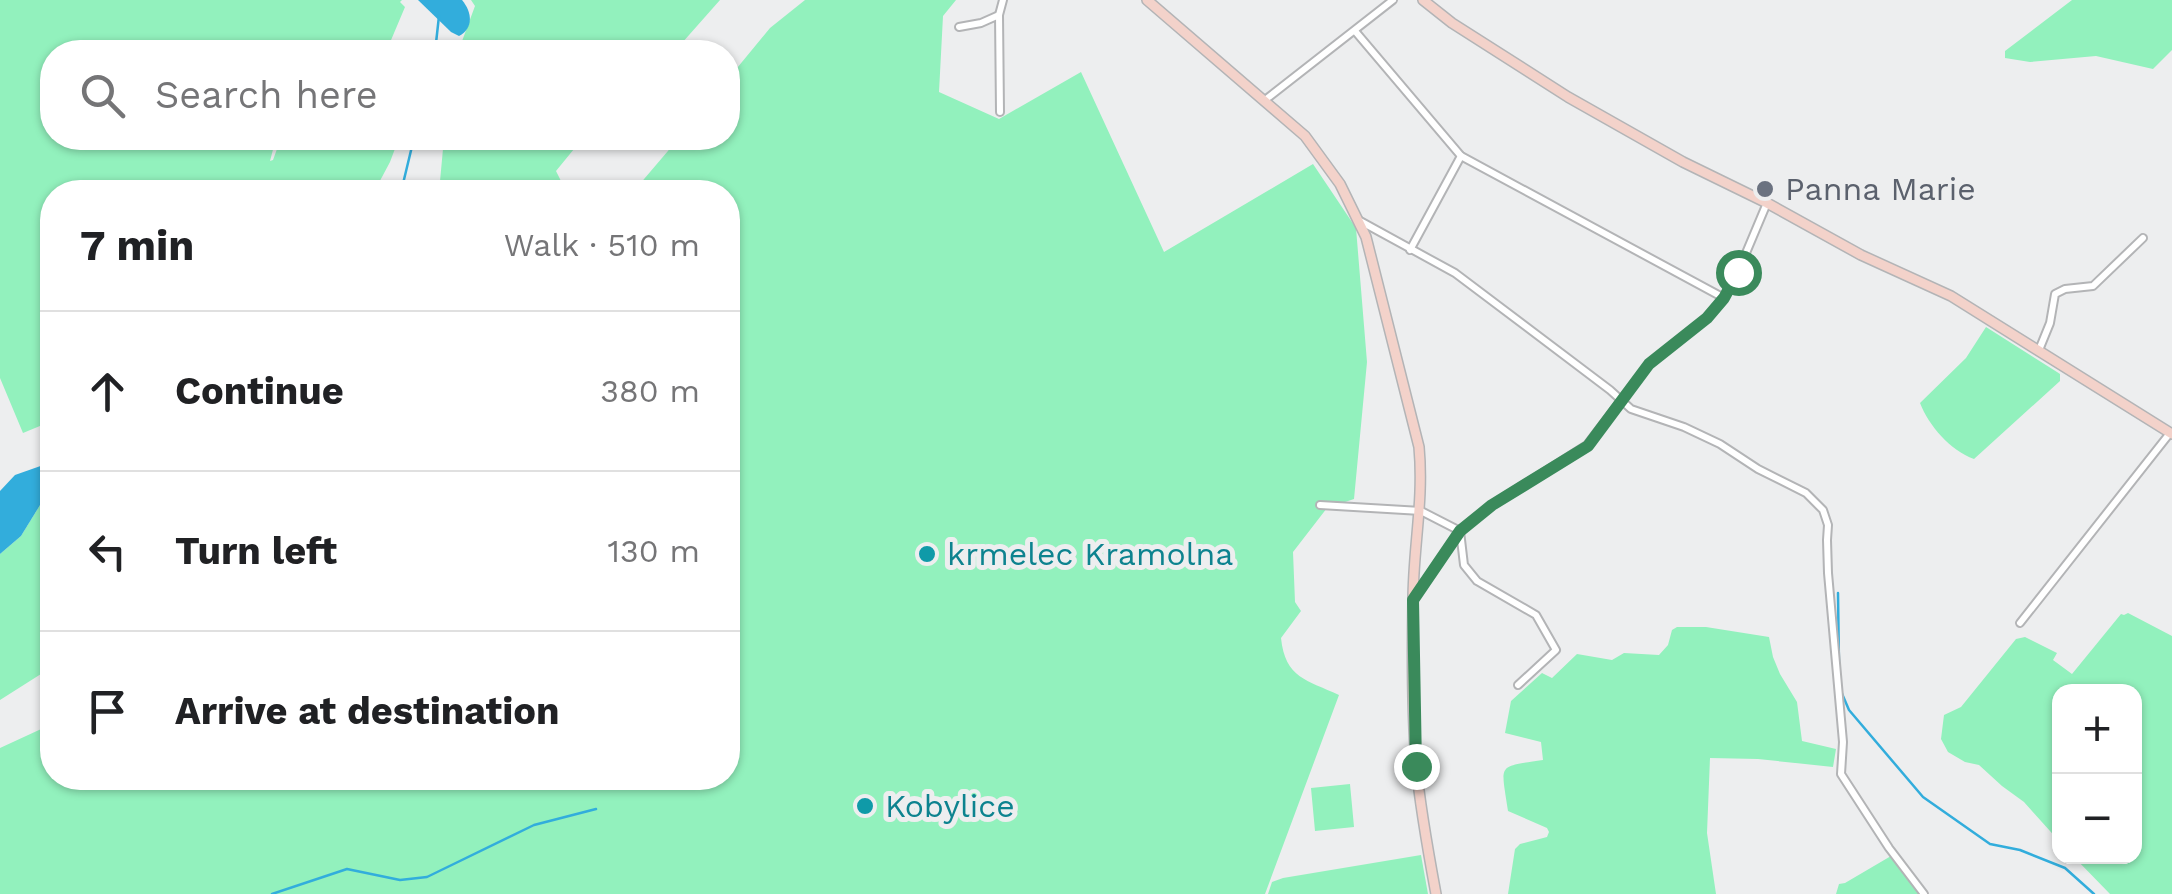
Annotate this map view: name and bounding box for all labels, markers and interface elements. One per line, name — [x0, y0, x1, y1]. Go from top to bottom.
search box — [40, 40, 740, 150]
icon: search — [75, 68, 130, 123]
text: Search here — [155, 73, 378, 117]
place label: Panna Marie — [1785, 170, 1976, 208]
marker: Panna Marie — [1754, 178, 1776, 200]
text: 7 min — [80, 221, 194, 270]
text: Walk · 510 m — [504, 226, 700, 264]
route start — [1716, 250, 1762, 296]
icon: ahead — [80, 364, 135, 419]
text: Continue — [175, 369, 344, 413]
text: 380 m — [600, 372, 700, 410]
icon: left — [80, 524, 135, 579]
text: Turn left — [175, 529, 337, 573]
text: 130 m — [608, 532, 700, 570]
place label: krmelec Kramolna — [947, 535, 1233, 573]
marker: krmelec Kramolna — [916, 543, 938, 565]
icon: arrive — [80, 684, 135, 739]
map controls — [2052, 684, 2142, 864]
button: + — [2052, 684, 2142, 774]
text: Arrive at destination — [175, 689, 560, 733]
route end — [1394, 744, 1440, 790]
button: − — [2052, 774, 2142, 864]
place label: Kobylice — [885, 787, 1015, 825]
marker: Kobylice — [854, 795, 876, 817]

